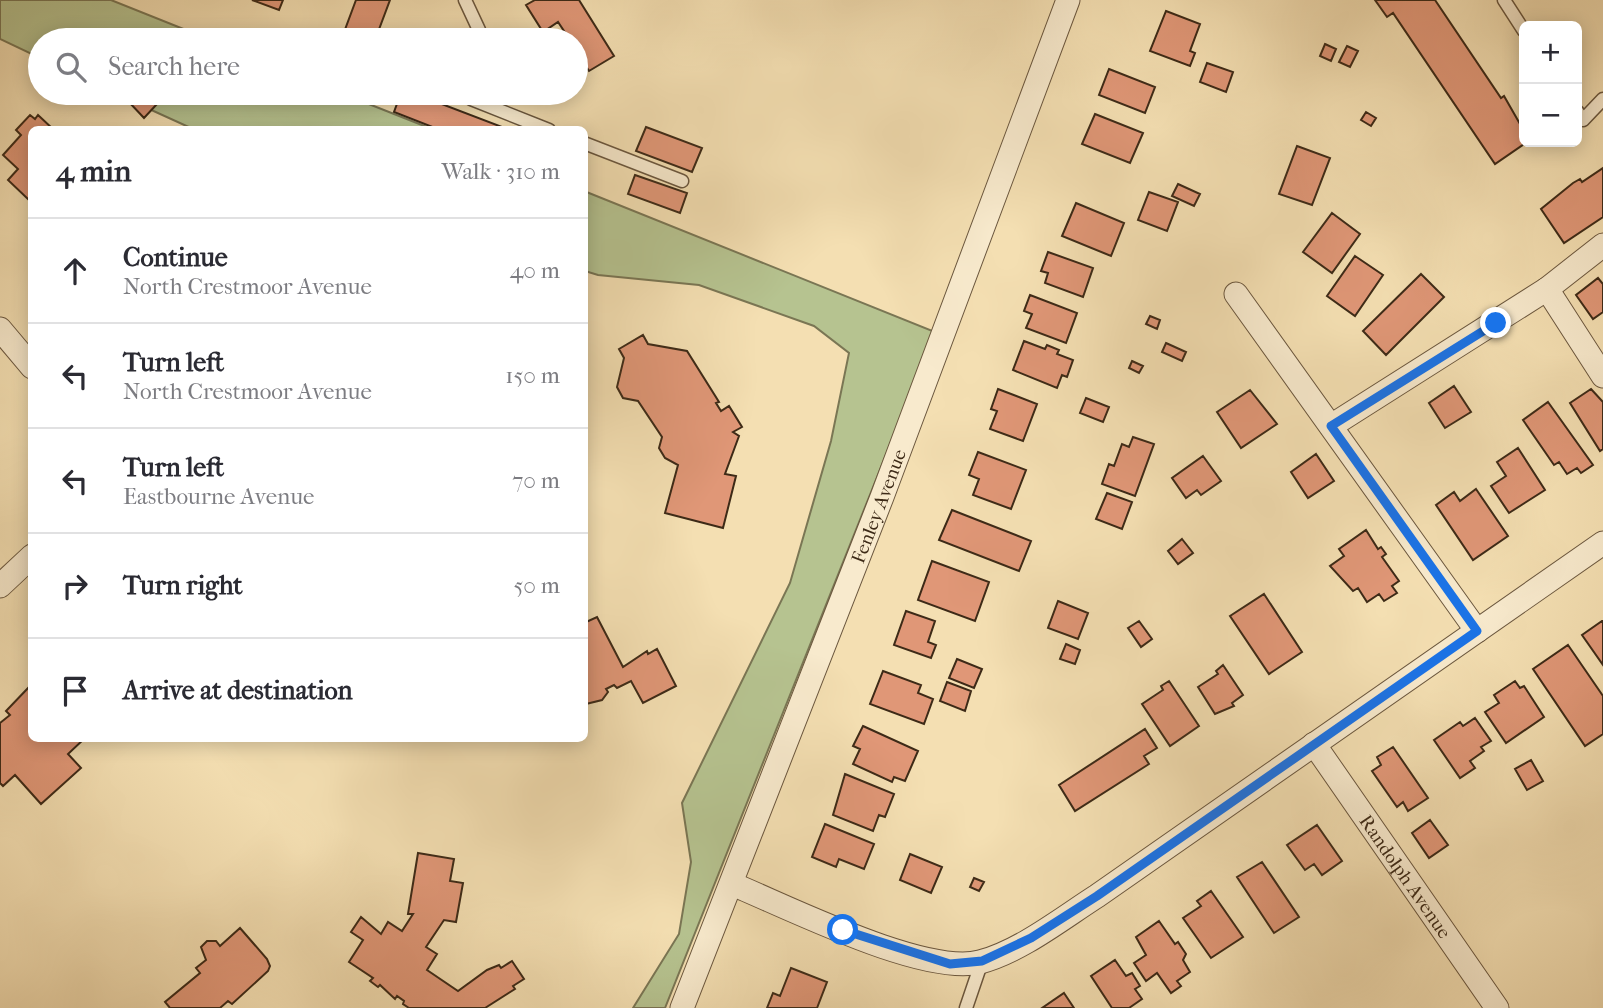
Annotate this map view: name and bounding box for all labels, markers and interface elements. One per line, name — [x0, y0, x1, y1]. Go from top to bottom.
map controls — [1519, 21, 1582, 147]
button: + — [1519, 21, 1582, 84]
search box — [28, 28, 588, 105]
icon: search — [52, 48, 90, 86]
text: Search here — [108, 51, 240, 82]
button: − — [1519, 84, 1582, 147]
text: 4 min — [56, 154, 131, 189]
text: Walk · 310 m — [441, 158, 560, 185]
text: Continue — [123, 242, 228, 273]
icon: ahead — [56, 252, 94, 290]
text: 40 m — [510, 257, 560, 284]
text: North Crestmoor Avenue — [123, 273, 372, 300]
route end — [1480, 307, 1511, 338]
text: Turn left — [123, 347, 224, 378]
icon: left — [56, 357, 94, 395]
text: 150 m — [505, 362, 560, 389]
text: North Crestmoor Avenue — [123, 378, 372, 405]
street label: Fenley Avenue — [847, 446, 911, 566]
text: Turn left — [123, 452, 224, 483]
icon: left — [56, 462, 94, 500]
text: 70 m — [512, 467, 560, 494]
text: Eastbourne Avenue — [123, 483, 314, 510]
icon: right — [56, 567, 94, 605]
text: Turn right — [123, 570, 243, 601]
text: 50 m — [513, 572, 560, 599]
icon: arrive — [56, 672, 94, 710]
text: Arrive at destination — [123, 675, 353, 706]
street label: Randolph Avenue — [1354, 811, 1455, 943]
route start — [827, 914, 858, 945]

